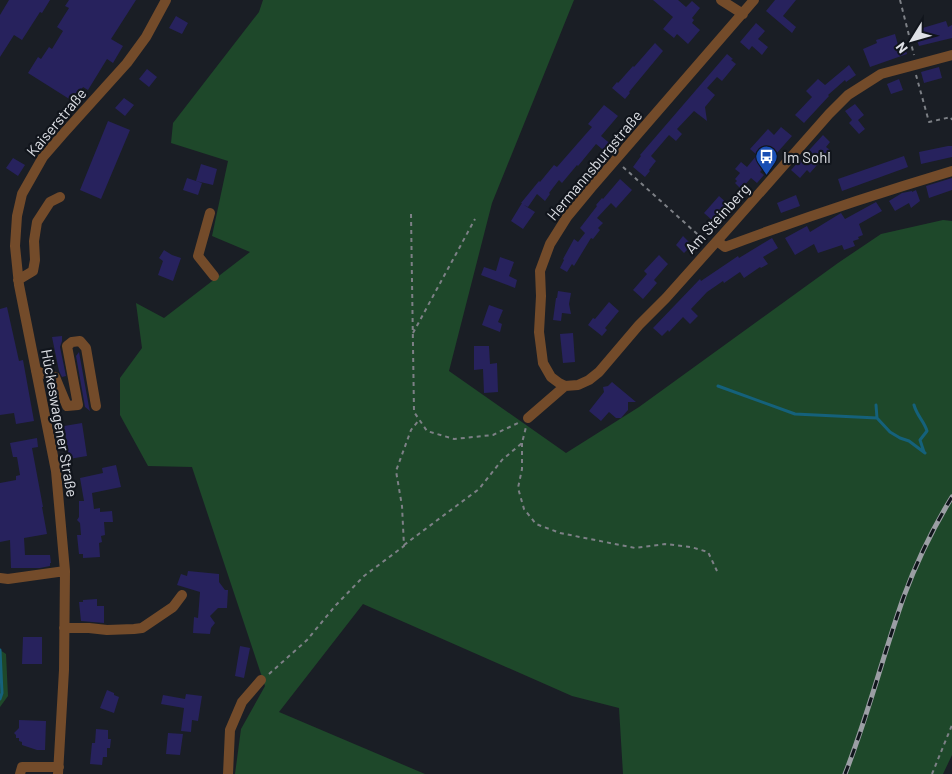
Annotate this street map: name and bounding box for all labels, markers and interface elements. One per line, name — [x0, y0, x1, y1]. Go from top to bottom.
north arrow — [887, 15, 937, 65]
text: N — [892, 39, 911, 57]
street label: Kaiserstraße — [22, 84, 90, 160]
street label: Hermannsburgstraße — [543, 106, 645, 224]
bus stop icon: Im Sohl — [755, 145, 779, 176]
place label: Im Sohl — [783, 148, 831, 166]
street label: Am Steinberg — [681, 179, 753, 257]
street label: Hückeswagener Straße — [38, 348, 82, 498]

